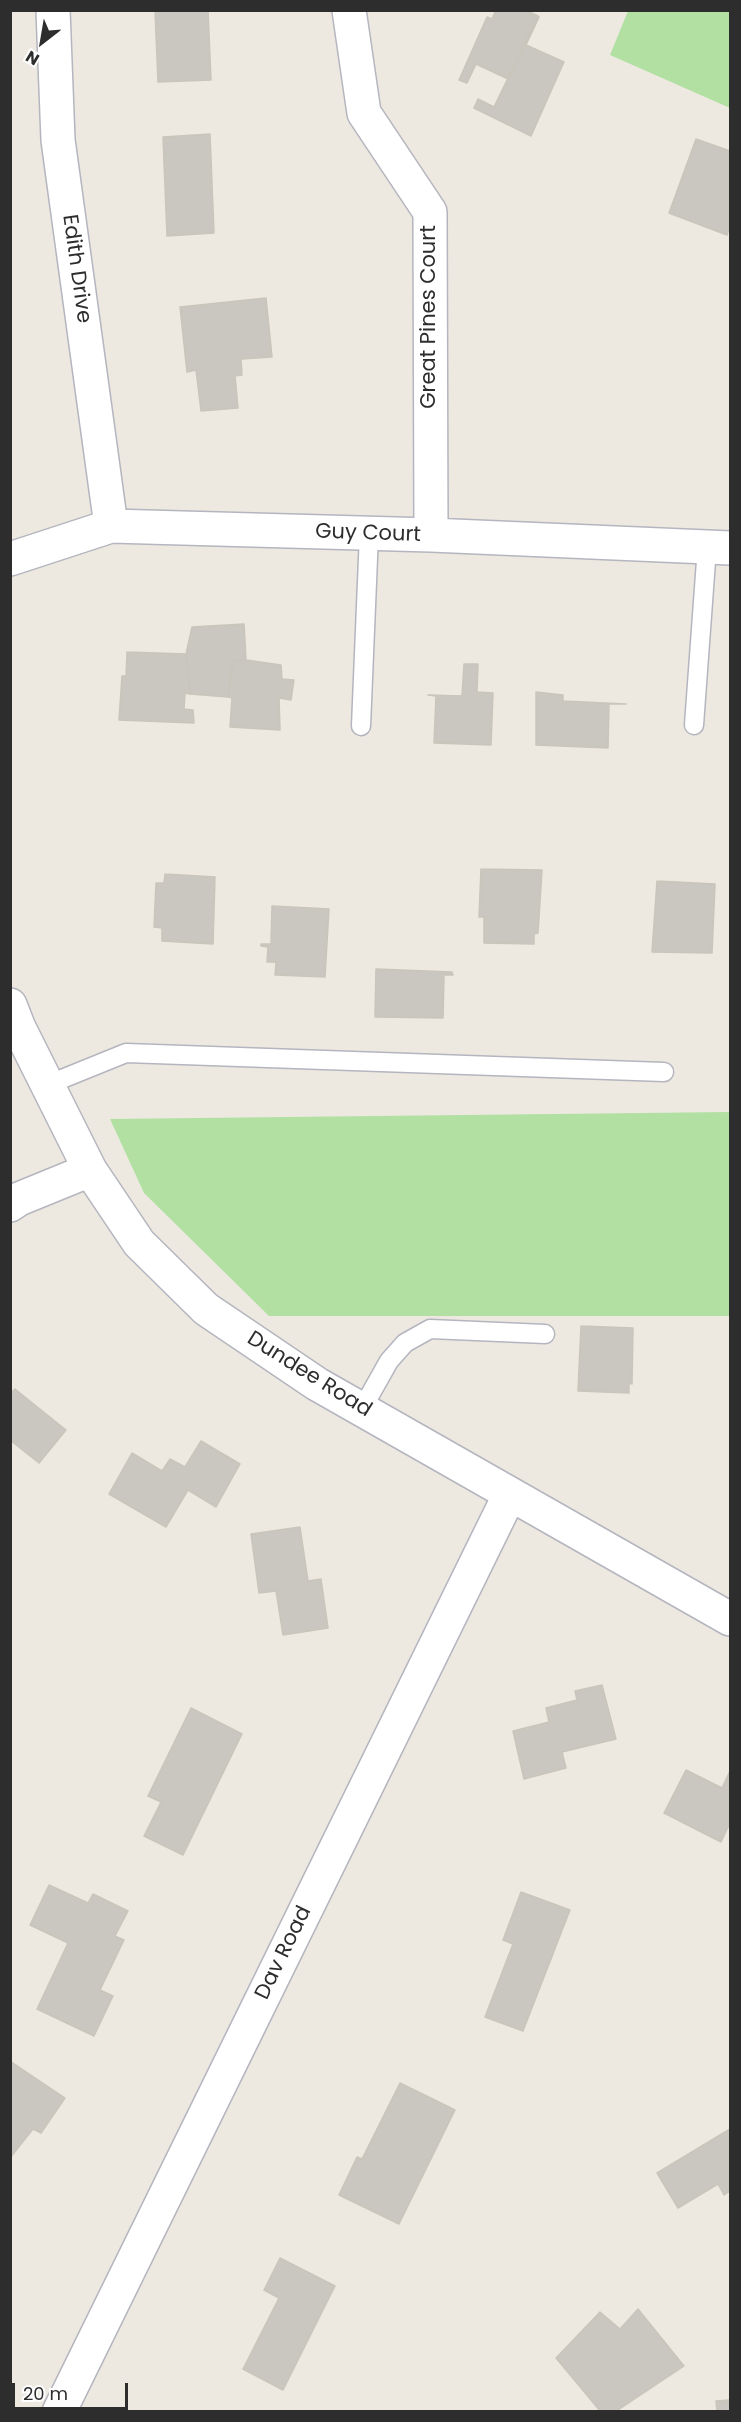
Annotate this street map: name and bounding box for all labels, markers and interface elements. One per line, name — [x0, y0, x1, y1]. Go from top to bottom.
north arrow — [12, 12, 72, 72]
text: N — [21, 45, 44, 71]
street label: Edith Drive — [56, 213, 96, 325]
street label: Great Pines Court — [417, 225, 443, 409]
street label: Guy Court — [315, 520, 421, 548]
street label: Dundee Road — [242, 1327, 376, 1423]
street label: Dav Road — [251, 1902, 317, 2004]
scale bar — [15, 2371, 130, 2409]
text: 20 m — [23, 2381, 68, 2406]

